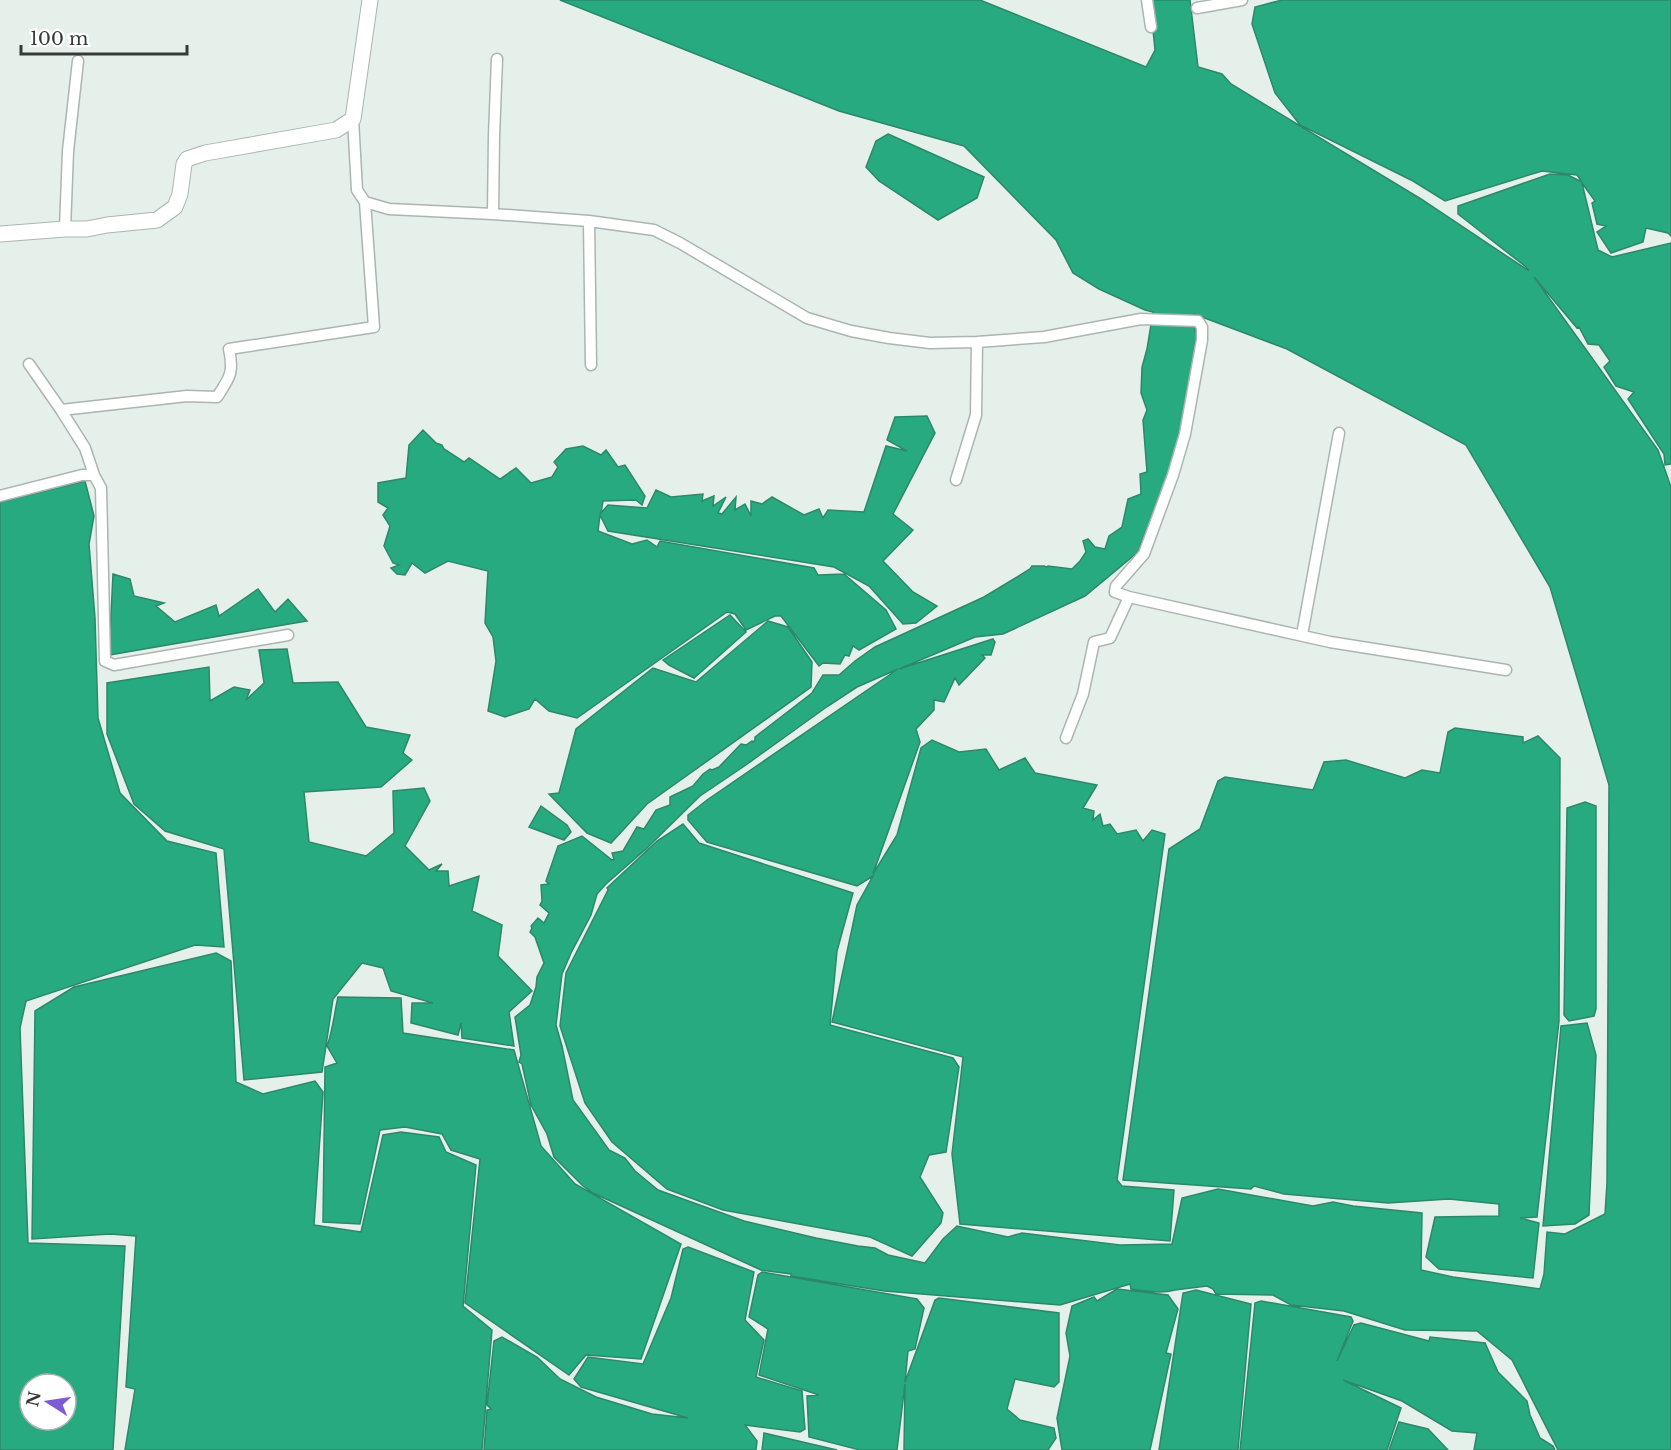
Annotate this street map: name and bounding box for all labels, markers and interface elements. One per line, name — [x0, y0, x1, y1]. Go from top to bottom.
scale bar — [21, 18, 188, 56]
text: 100 m — [30, 28, 88, 50]
north arrow — [18, 1372, 78, 1432]
text: N — [22, 1389, 45, 1408]

